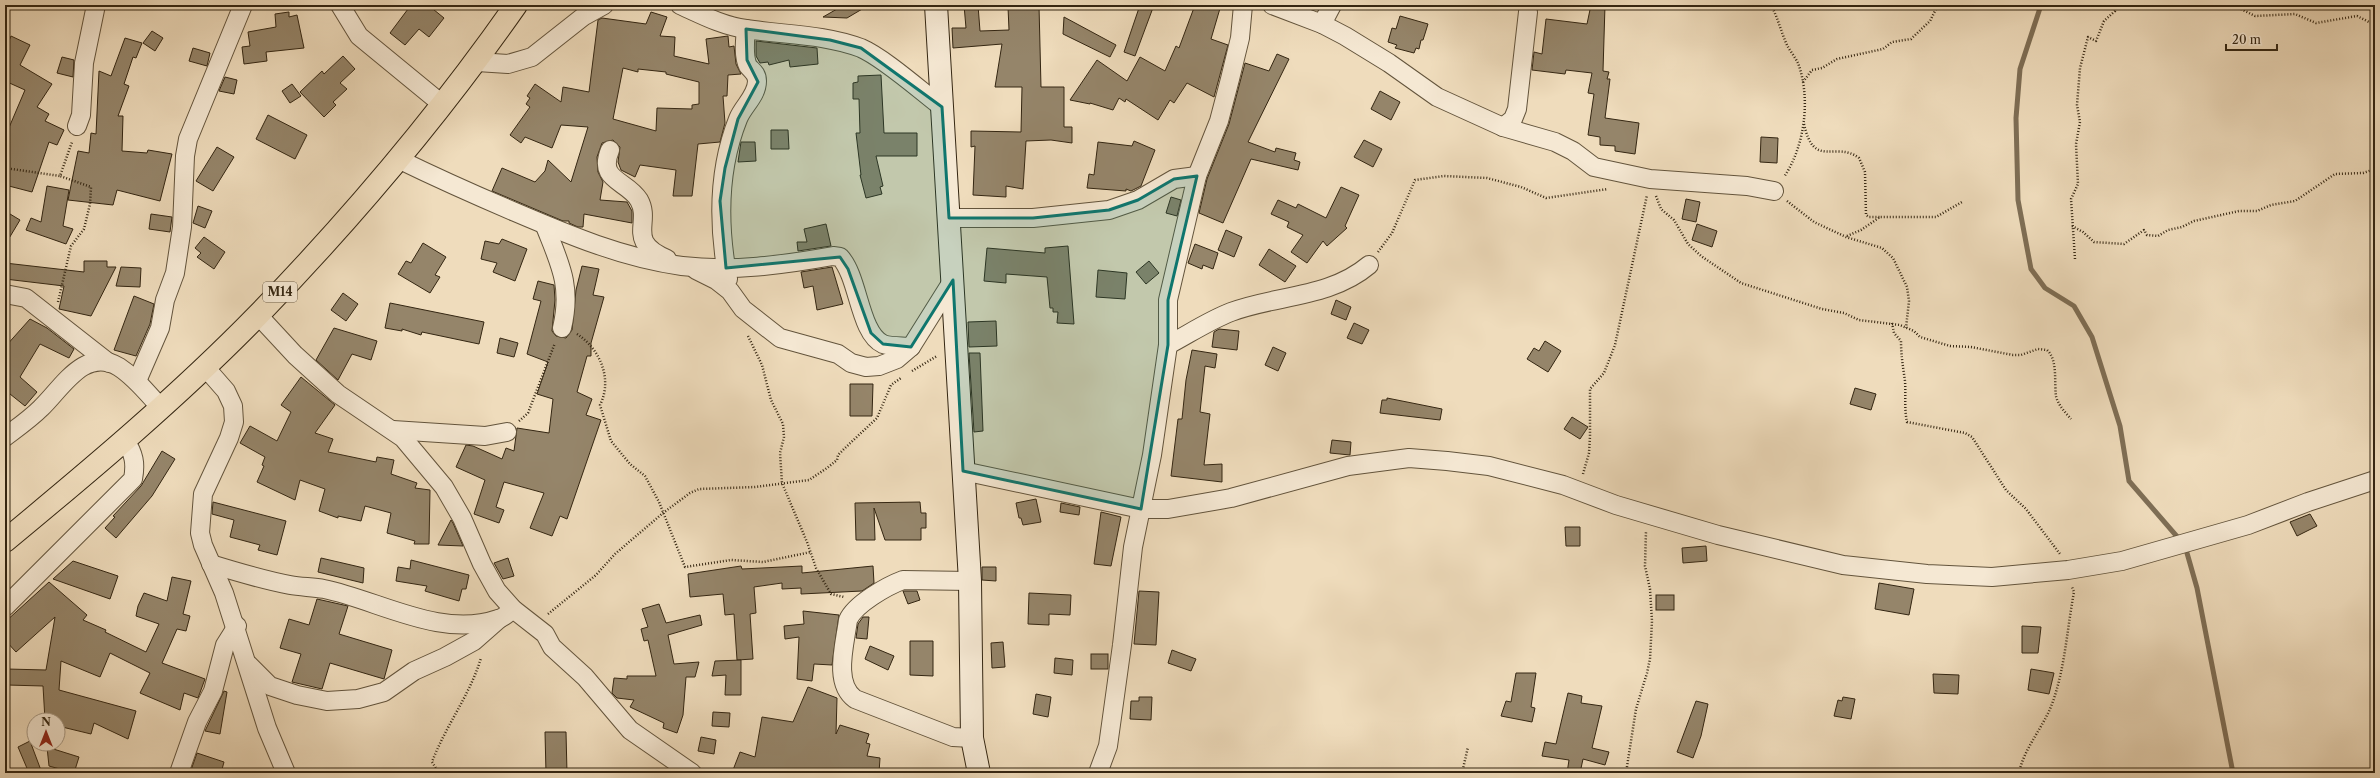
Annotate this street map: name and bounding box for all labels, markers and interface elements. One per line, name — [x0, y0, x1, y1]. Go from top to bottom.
scale bar — [2226, 26, 2277, 52]
text: 20 m — [2232, 32, 2261, 47]
road number: M14 — [263, 282, 297, 302]
north arrow — [26, 712, 66, 752]
text: N — [41, 715, 51, 729]

